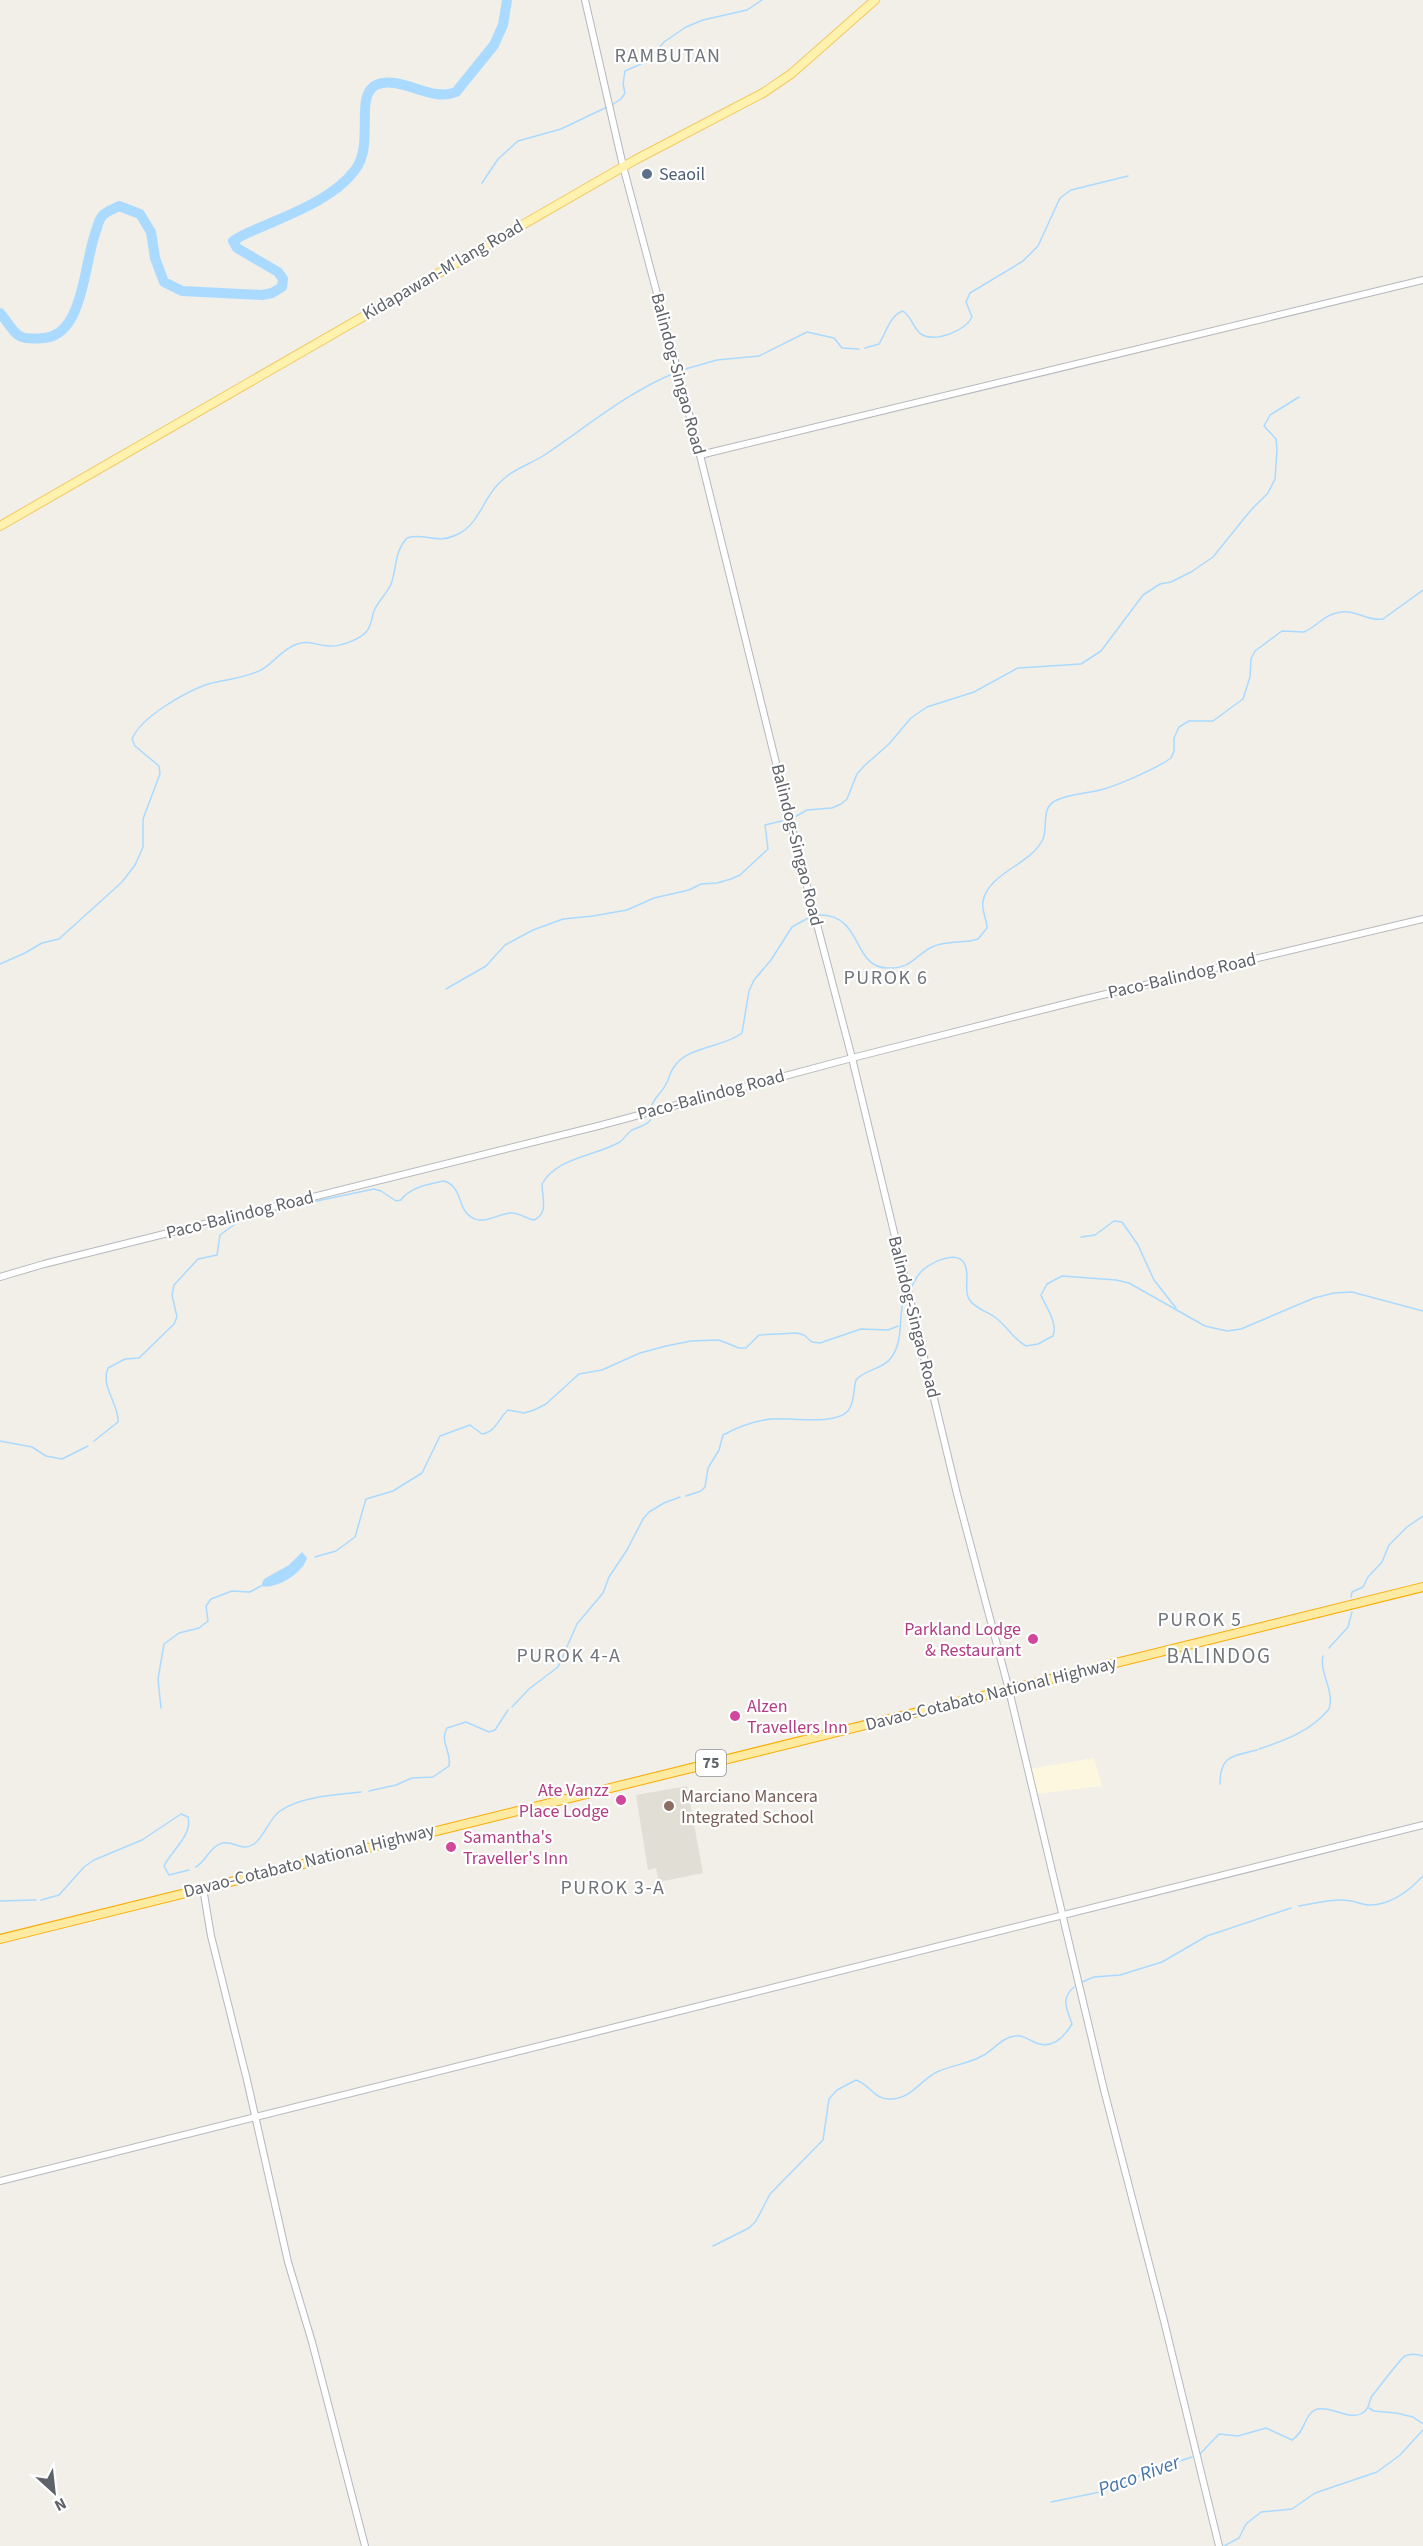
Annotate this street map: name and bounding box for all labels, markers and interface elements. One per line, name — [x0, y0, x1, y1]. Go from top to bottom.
district label: RAMBUTAN — [614, 42, 722, 70]
place label: Seaoil — [659, 162, 705, 187]
marker: Seaoil — [640, 167, 654, 181]
street label: Kidapawan-M'lang Road — [358, 214, 528, 326]
street label: Balindog-Singao Road — [644, 290, 712, 458]
street label: Balindog-Singao Road — [765, 761, 829, 929]
street label: Paco-Balindog Road — [1105, 947, 1259, 1005]
district label: PUROK 6 — [844, 964, 928, 992]
street label: Paco-Balindog Road — [635, 1063, 787, 1127]
street label: Paco-Balindog Road — [164, 1185, 316, 1245]
street label: Balindog-Singao Road — [882, 1233, 946, 1401]
district label: PUROK 5 — [1158, 1606, 1242, 1634]
place label: Parkland Lodge & Restaurant — [904, 1617, 1021, 1663]
marker: Parkland Lodge & Restaurant — [1026, 1632, 1040, 1646]
district label: BALINDOG — [1167, 1641, 1271, 1671]
district label: PUROK 4-A — [517, 1642, 621, 1670]
street label: Davao-Cotabato National Highway — [863, 1651, 1120, 1737]
place label: Alzen Travellers Inn — [747, 1694, 848, 1740]
marker: Alzen Travellers Inn — [728, 1709, 742, 1723]
road number: 75 — [696, 1750, 726, 1776]
place label: Ate Vanzz Place Lodge — [519, 1778, 609, 1824]
place label: Marciano Mancera Integrated School — [681, 1784, 818, 1830]
marker: Ate Vanzz Place Lodge — [614, 1793, 628, 1807]
marker: Marciano Mancera Integrated School — [662, 1799, 676, 1813]
street label: Davao-Cotabato National Highway — [181, 1818, 438, 1904]
place label: Samantha's Traveller's Inn — [463, 1825, 568, 1871]
marker: Samantha's Traveller's Inn — [444, 1840, 458, 1854]
district label: PUROK 3-A — [561, 1874, 665, 1902]
water label: Paco River — [1094, 2448, 1185, 2504]
north arrow — [24, 2462, 84, 2522]
text: N — [51, 2492, 70, 2517]

